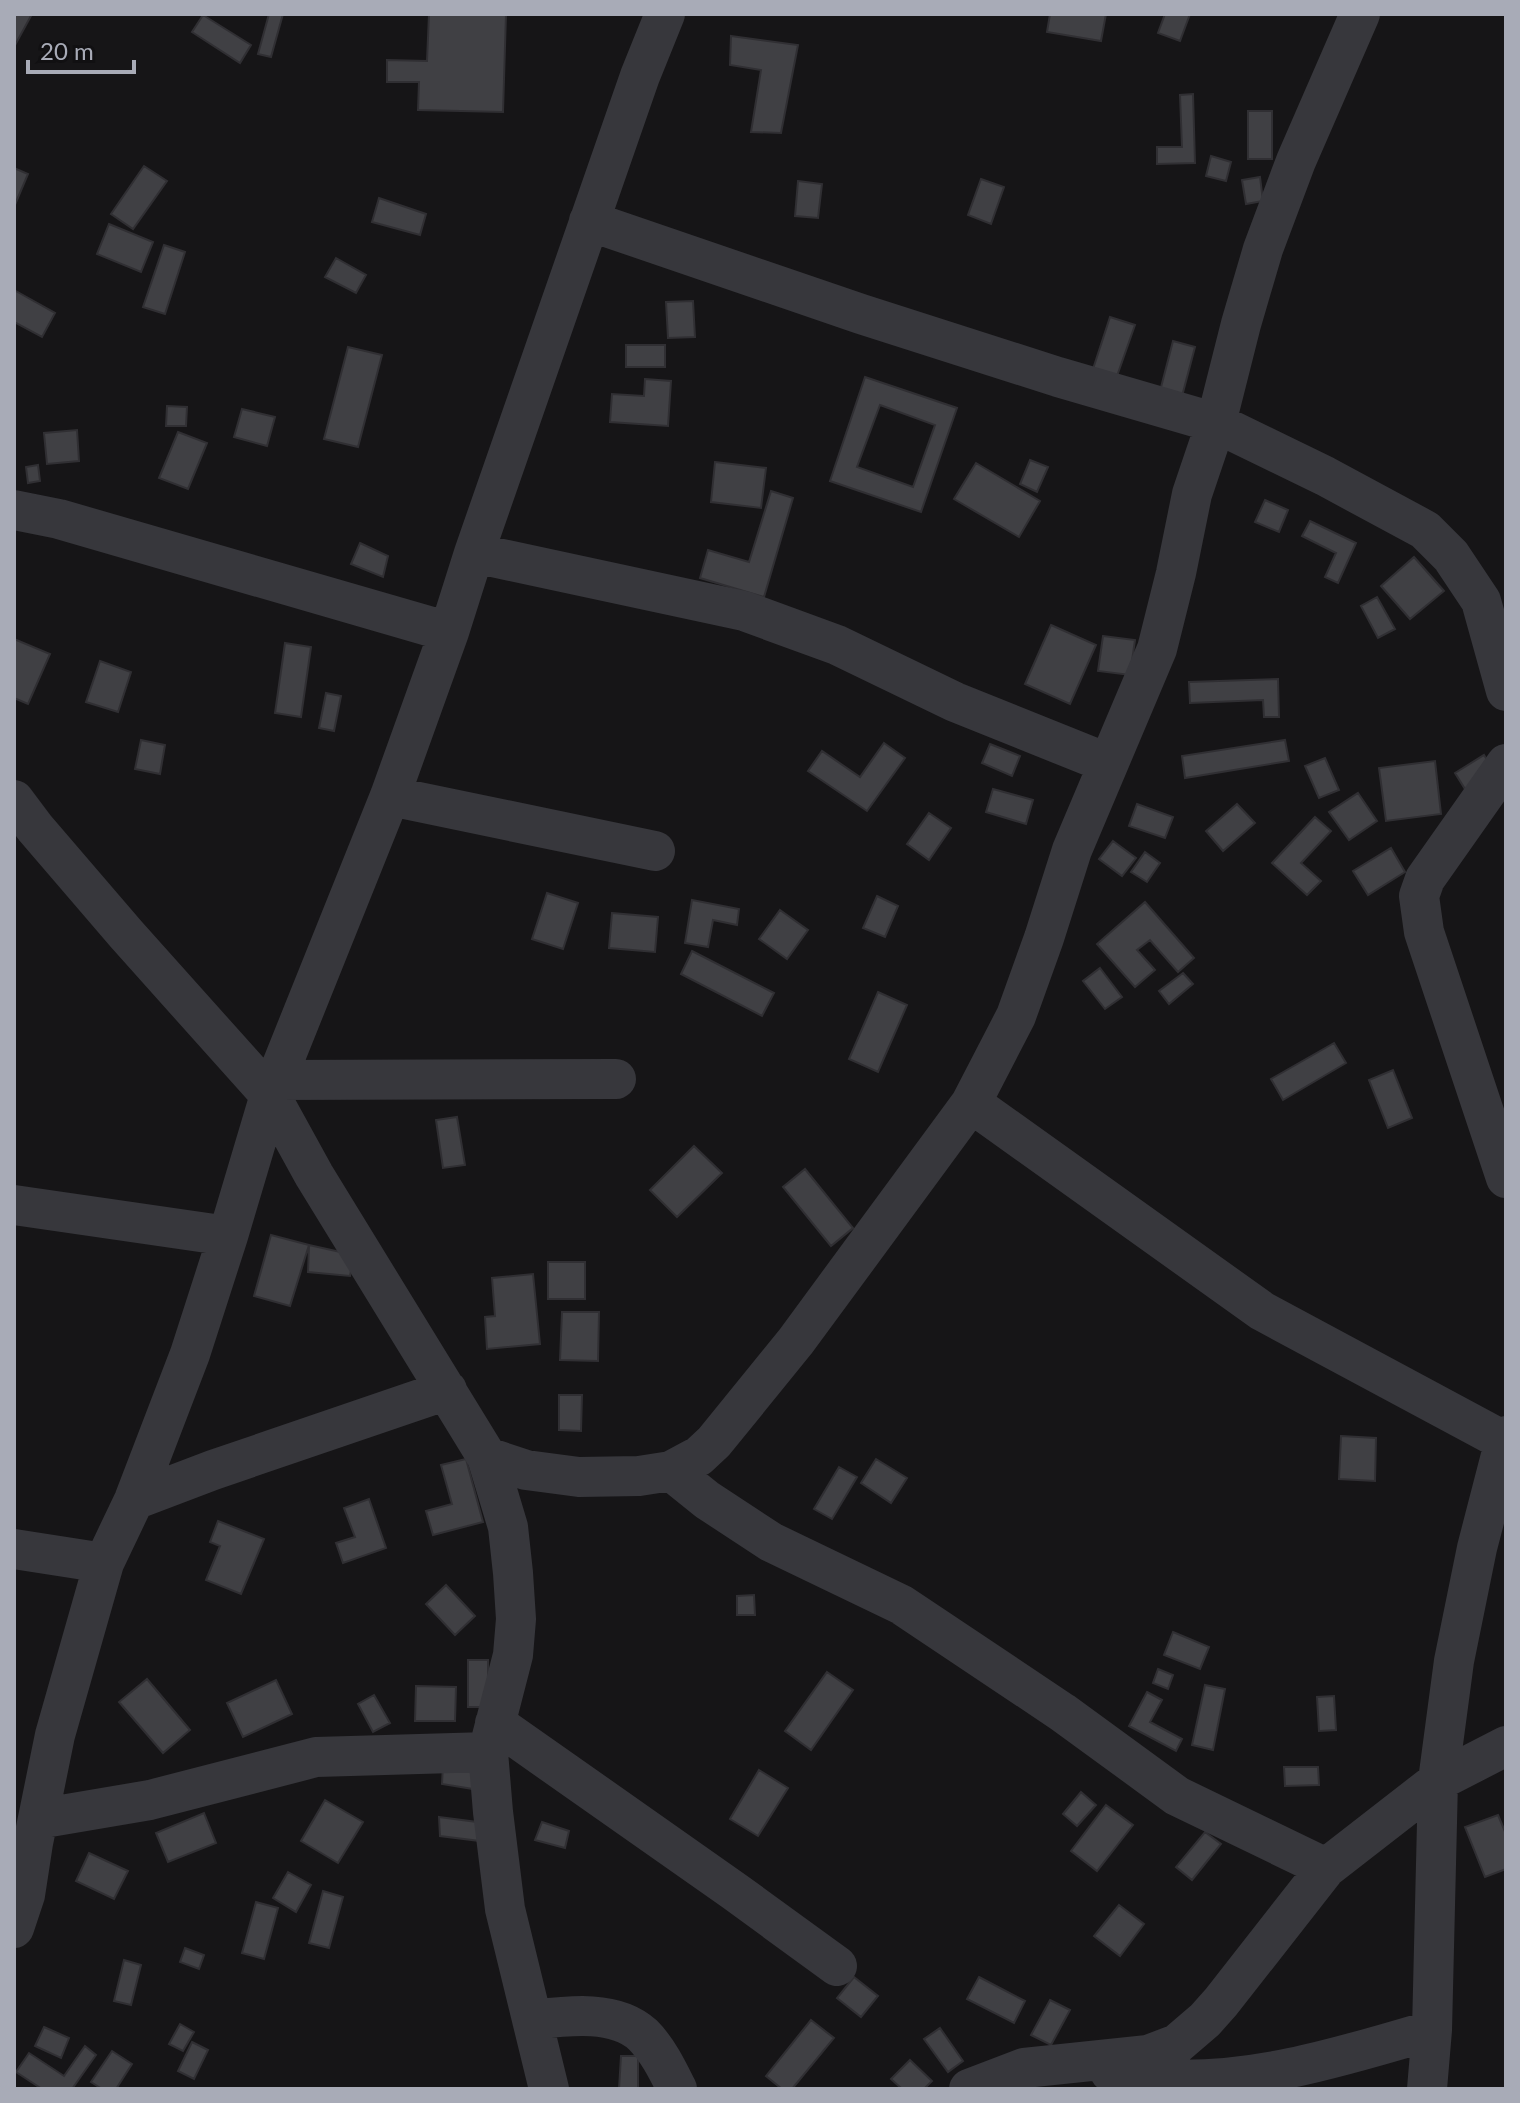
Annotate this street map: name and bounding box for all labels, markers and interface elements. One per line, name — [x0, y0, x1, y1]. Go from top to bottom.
scale bar — [28, 24, 134, 74]
text: 20 m — [40, 36, 94, 65]

